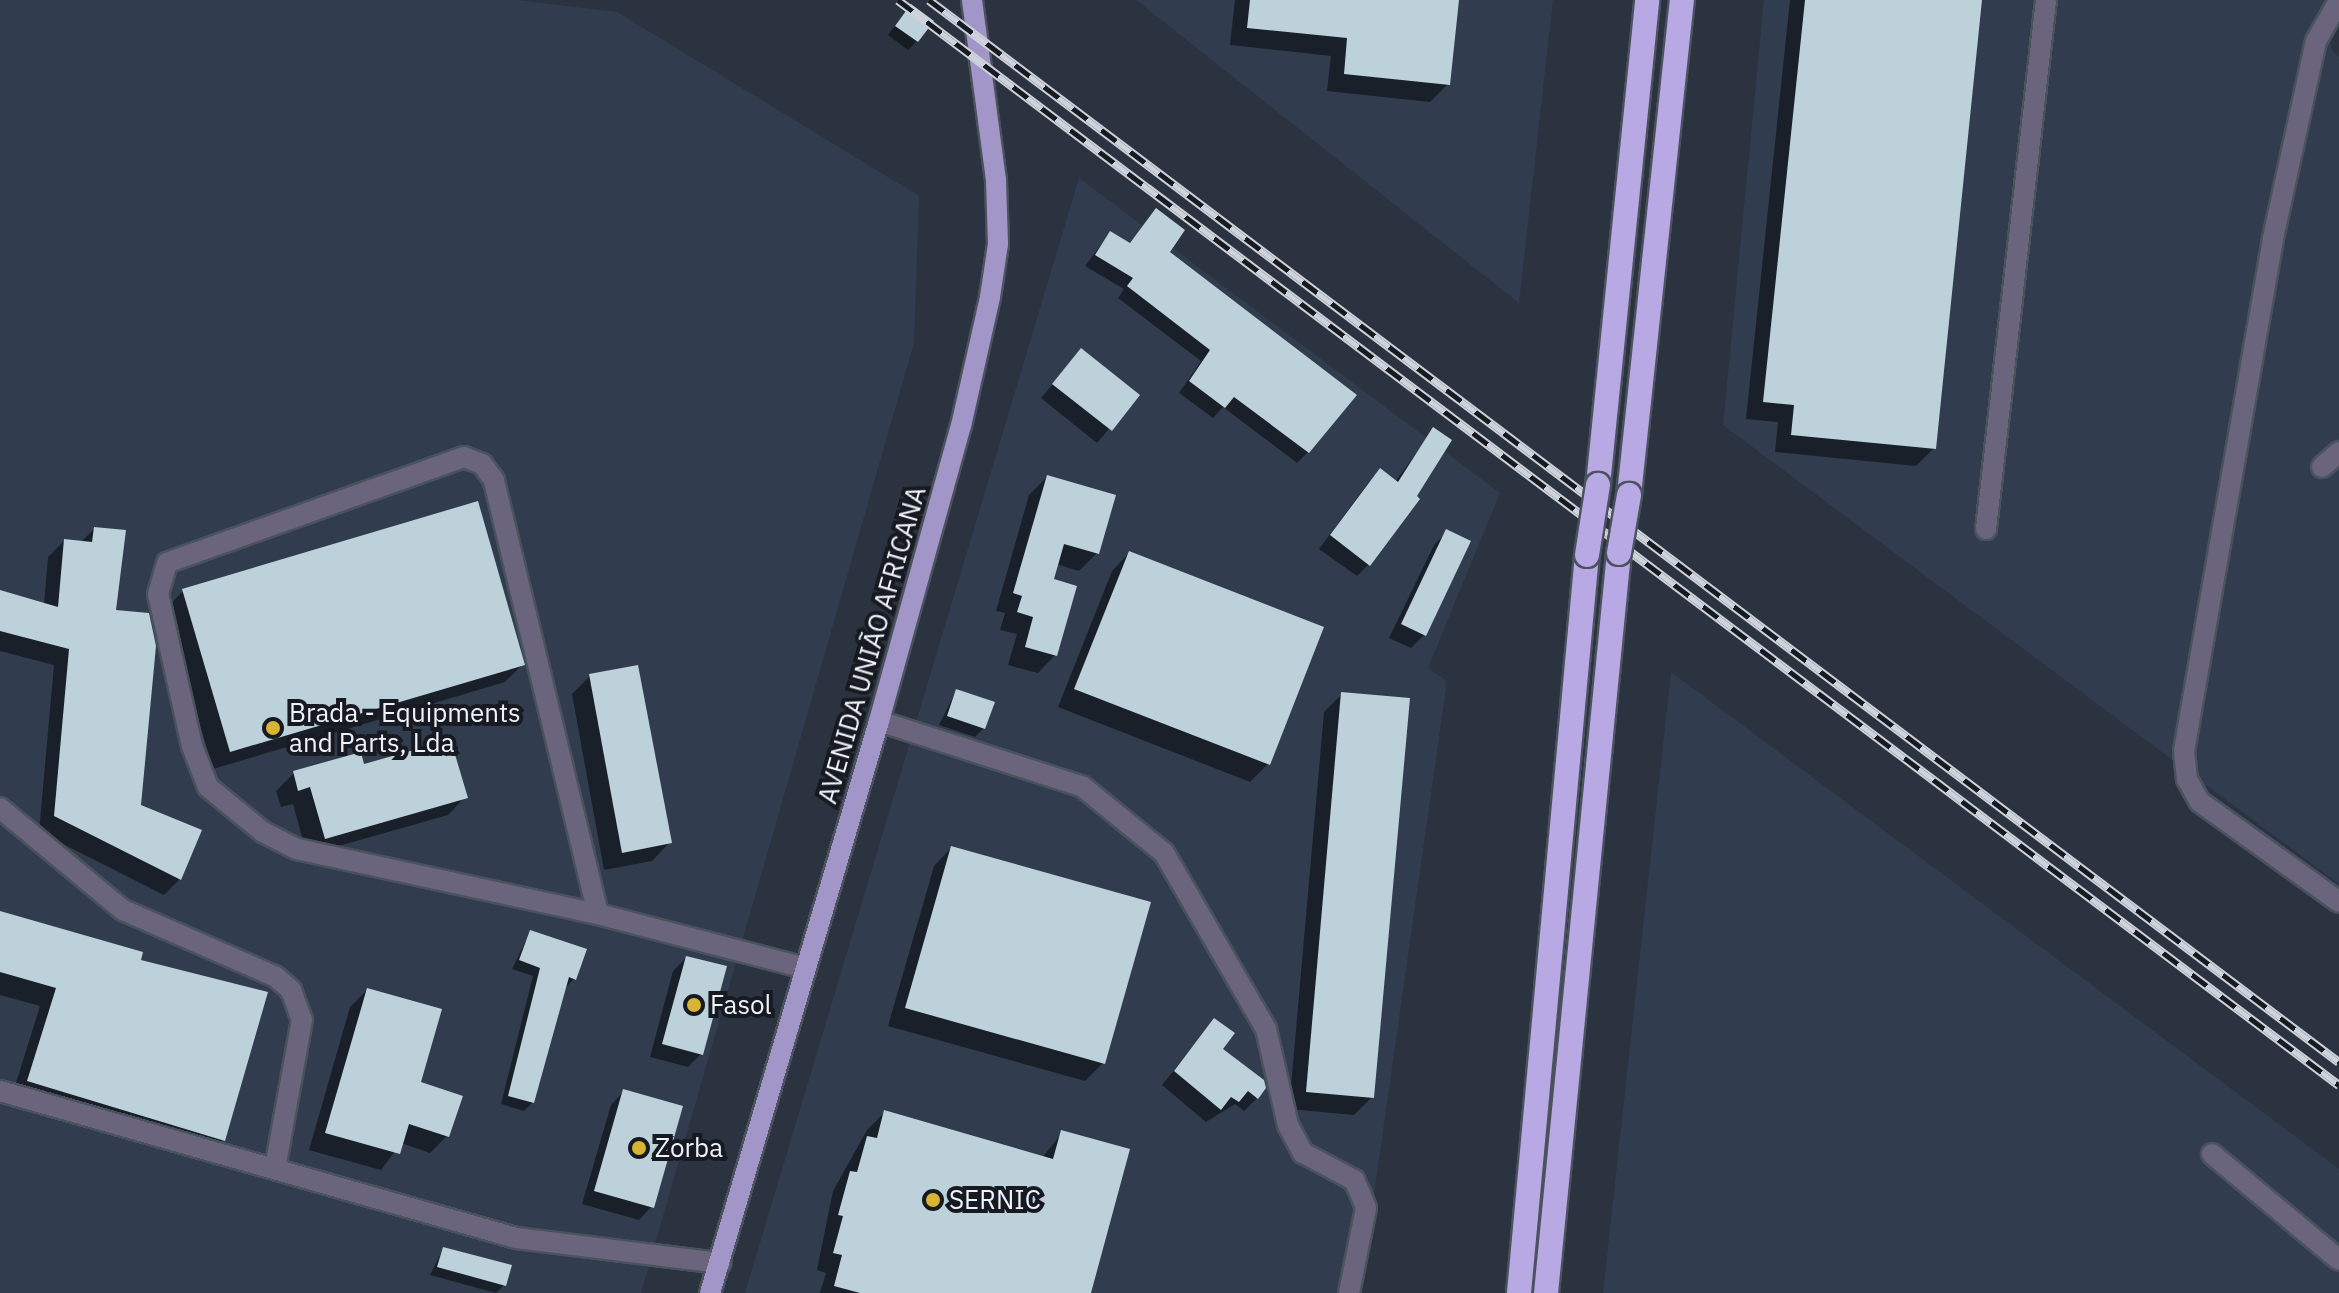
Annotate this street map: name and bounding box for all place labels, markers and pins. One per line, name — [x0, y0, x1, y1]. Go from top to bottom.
place label: Brada - Equipments and Parts, Lda — [289, 697, 521, 758]
marker: Brada - Equipments and Parts, Lda — [264, 719, 282, 737]
place label: Fasol — [710, 989, 772, 1021]
marker: Fasol — [685, 996, 703, 1014]
place label: Zorba — [655, 1132, 723, 1164]
marker: Zorba — [630, 1139, 648, 1157]
place label: SERNIC — [949, 1184, 1041, 1216]
marker: SERNIC — [924, 1191, 942, 1209]

